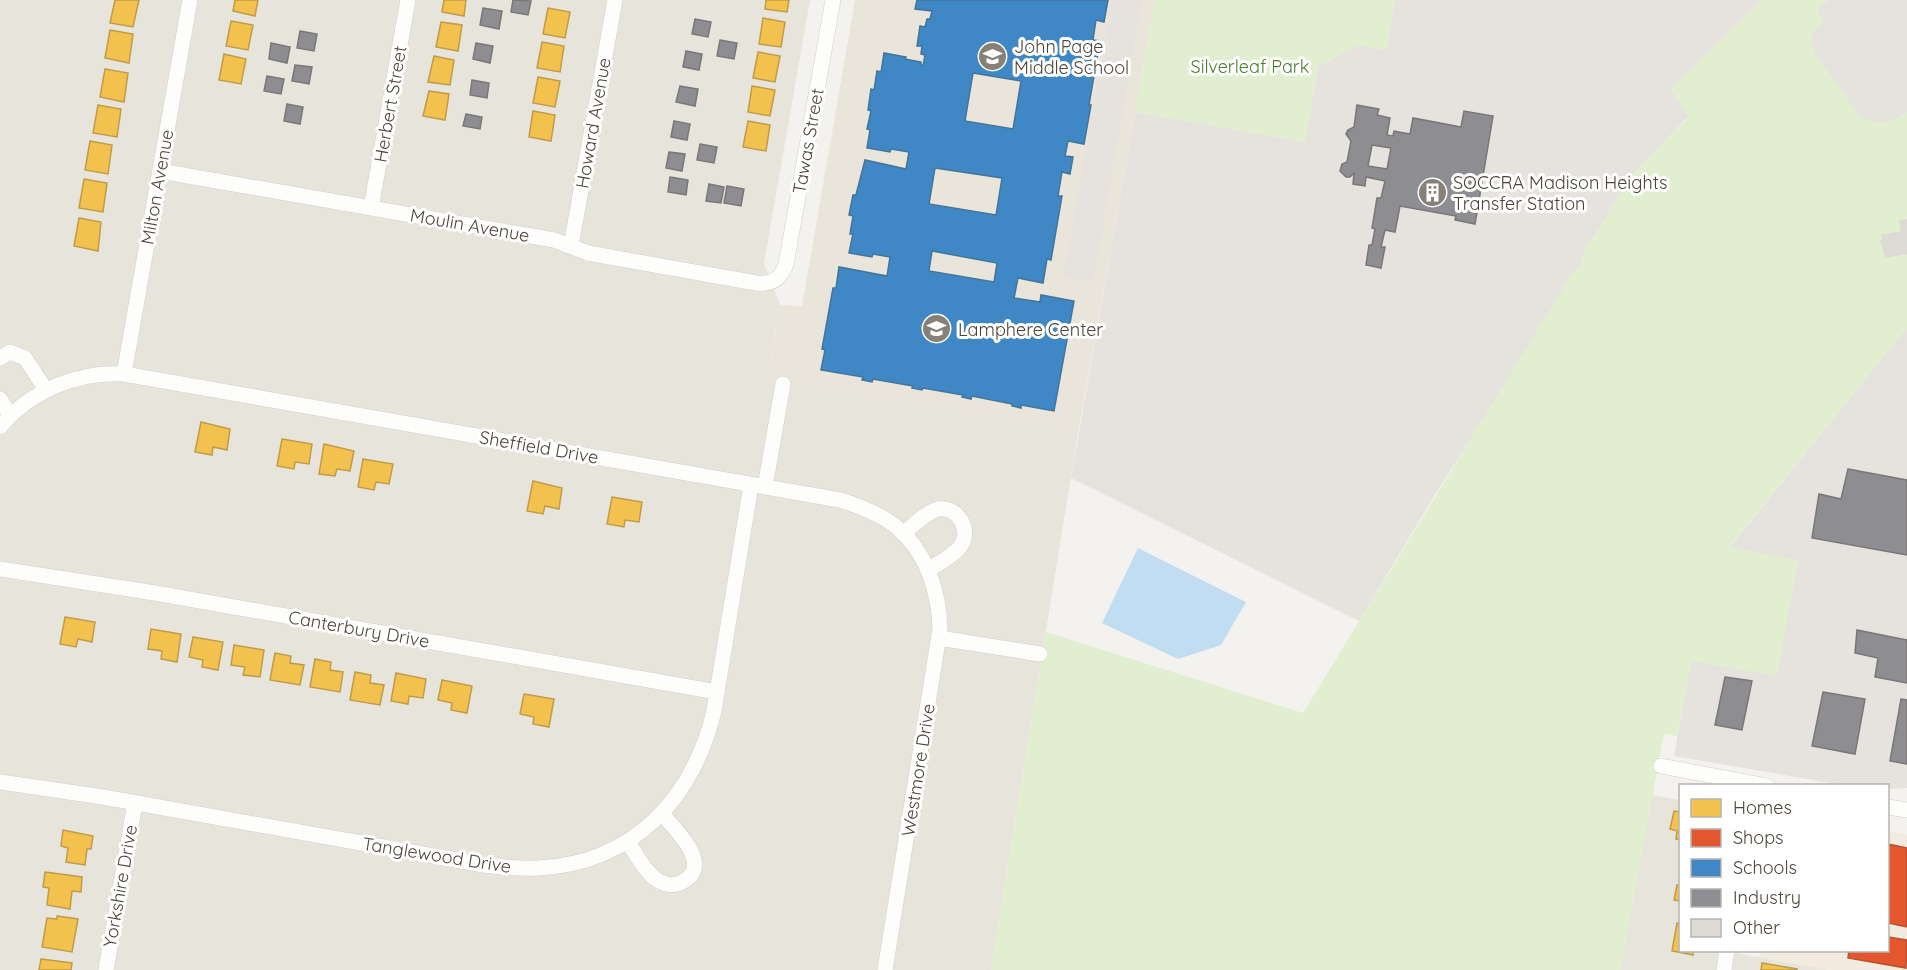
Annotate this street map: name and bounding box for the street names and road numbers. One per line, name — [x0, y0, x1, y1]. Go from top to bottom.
street label: Herbert Street — [368, 44, 412, 164]
street label: Howard Avenue — [570, 56, 616, 190]
street label: Tawas Street — [787, 86, 829, 196]
street label: Milton Avenue — [136, 128, 178, 246]
street label: Moulin Avenue — [408, 203, 532, 247]
street label: Sheffield Drive — [478, 425, 600, 469]
street label: Canterbury Drive — [287, 605, 431, 653]
street label: Westmore Drive — [896, 702, 940, 838]
street label: Yorkshire Drive — [98, 823, 142, 949]
street label: Tanglewood Drive — [361, 832, 513, 878]

